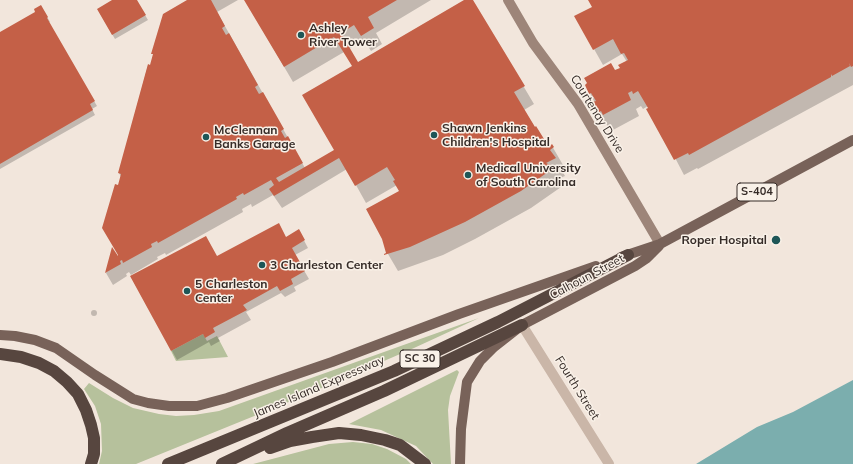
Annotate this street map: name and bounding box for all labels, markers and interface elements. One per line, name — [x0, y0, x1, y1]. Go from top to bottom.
place label: Ashley River Tower — [309, 21, 377, 49]
marker: Ashley River Tower — [296, 30, 306, 40]
street label: Courtenay Drive — [567, 72, 627, 156]
place label: Shawn Jenkins Children's Hospital — [442, 121, 550, 149]
place label: McClennan Banks Garage — [214, 123, 295, 151]
marker: Shawn Jenkins Children's Hospital — [429, 130, 439, 140]
marker: McClennan Banks Garage — [201, 132, 211, 142]
place label: Medical University of South Carolina — [476, 161, 581, 189]
marker: Medical University of South Carolina — [463, 170, 473, 180]
road number: S-404 — [737, 183, 777, 201]
place label: Roper Hospital — [682, 233, 767, 247]
marker: Roper Hospital — [770, 234, 782, 246]
street label: Calhoun Street — [547, 251, 627, 303]
place label: 3 Charleston Center — [270, 258, 383, 272]
marker: 3 Charleston Center — [257, 260, 267, 270]
place label: 5 Charleston Center — [195, 277, 268, 305]
marker: 5 Charleston Center — [182, 286, 192, 296]
road number: SC 30 — [400, 350, 440, 368]
street label: James Island Expressway — [251, 353, 387, 421]
street label: Fourth Street — [552, 353, 602, 423]

